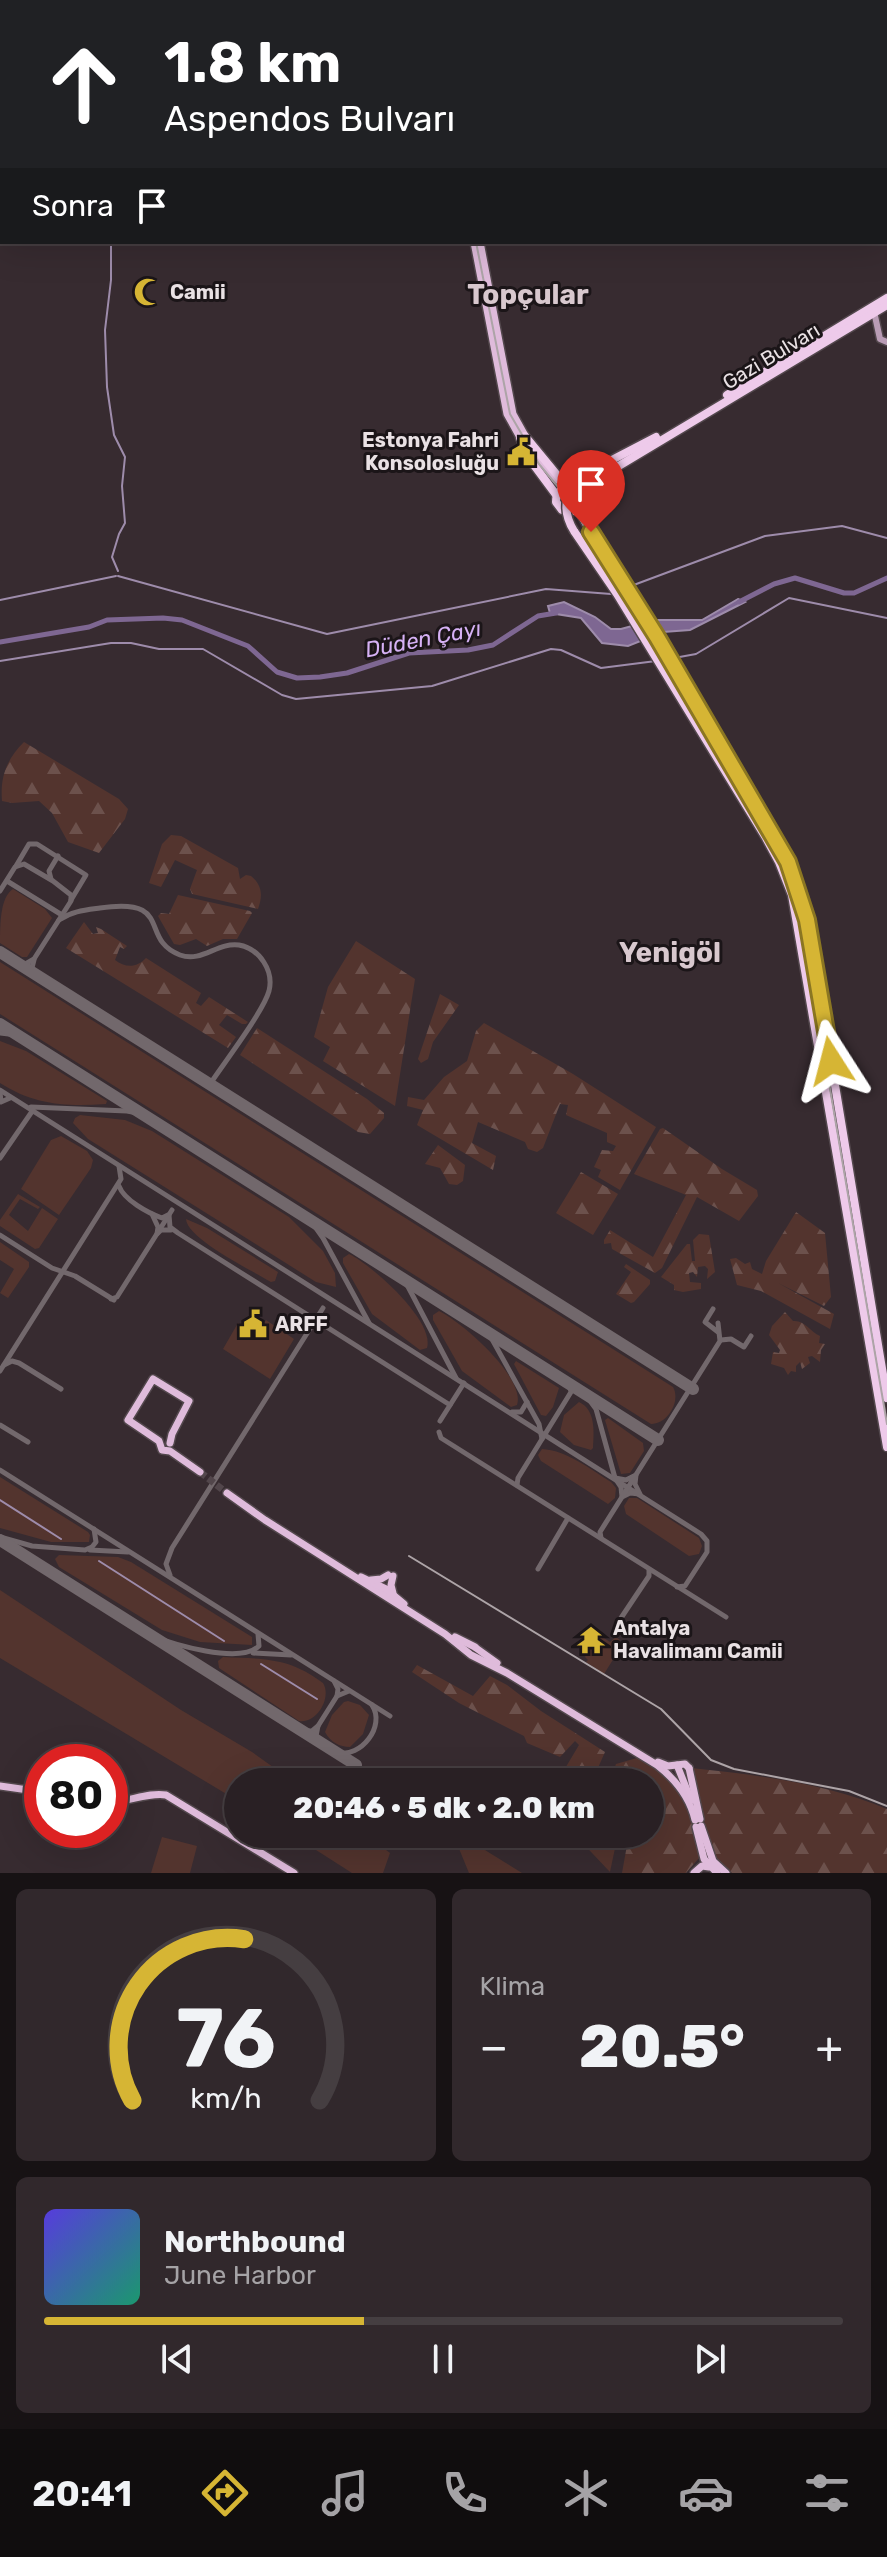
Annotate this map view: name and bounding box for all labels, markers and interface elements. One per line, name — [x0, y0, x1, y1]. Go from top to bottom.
text: 1.8 km — [164, 30, 341, 96]
icon: ahead — [32, 32, 136, 136]
text: Aspendos Bulvarı — [164, 97, 455, 140]
icon: arrive — [130, 184, 174, 228]
text: Sonra — [32, 188, 114, 224]
mosque icon: Camii — [133, 277, 163, 307]
district label: Topçular — [467, 278, 589, 311]
place label: Camii — [170, 280, 226, 304]
street label: Gazi Bulvarı — [718, 318, 824, 394]
place label: Estonya Fahri Konsolosluğu — [362, 428, 499, 475]
public building icon: Estonya Fahri Konsolosluğu — [506, 437, 536, 467]
pin — [557, 450, 625, 532]
icon: arrive — [569, 462, 613, 506]
water label: Düden Çayı — [363, 615, 483, 663]
district label: Yenigöl — [619, 936, 721, 969]
position arrow — [789, 1019, 873, 1103]
public building icon: ARFF — [238, 1309, 268, 1339]
place label: ARFF — [275, 1312, 328, 1336]
place label: Antalya Havalimanı Camii — [613, 1616, 783, 1663]
temple icon: Antalya Havalimanı Camii — [576, 1625, 606, 1655]
speed limit sign: 80 — [24, 1744, 128, 1848]
text: 20:46 · 5 dk · 2.0 km — [293, 1790, 595, 1826]
text: Klima — [480, 1971, 545, 2002]
text: 76 — [176, 1989, 276, 2088]
text: 20.5° — [579, 2011, 745, 2082]
text: − — [480, 2021, 508, 2073]
text: + — [816, 2021, 843, 2073]
text: km/h — [190, 2081, 261, 2115]
text: Northbound — [164, 2224, 346, 2260]
text: June Harbor — [164, 2260, 316, 2291]
icon: previous — [155, 2337, 199, 2381]
icon: pause — [421, 2337, 465, 2381]
icon: next — [688, 2337, 732, 2381]
icon: directions — [197, 2465, 253, 2521]
icon: music — [317, 2465, 373, 2521]
icon: phone — [437, 2465, 493, 2521]
icon: climate — [558, 2465, 614, 2521]
icon: car — [678, 2465, 734, 2521]
icon: filters — [799, 2465, 855, 2521]
text: 20:41 — [32, 2472, 132, 2515]

